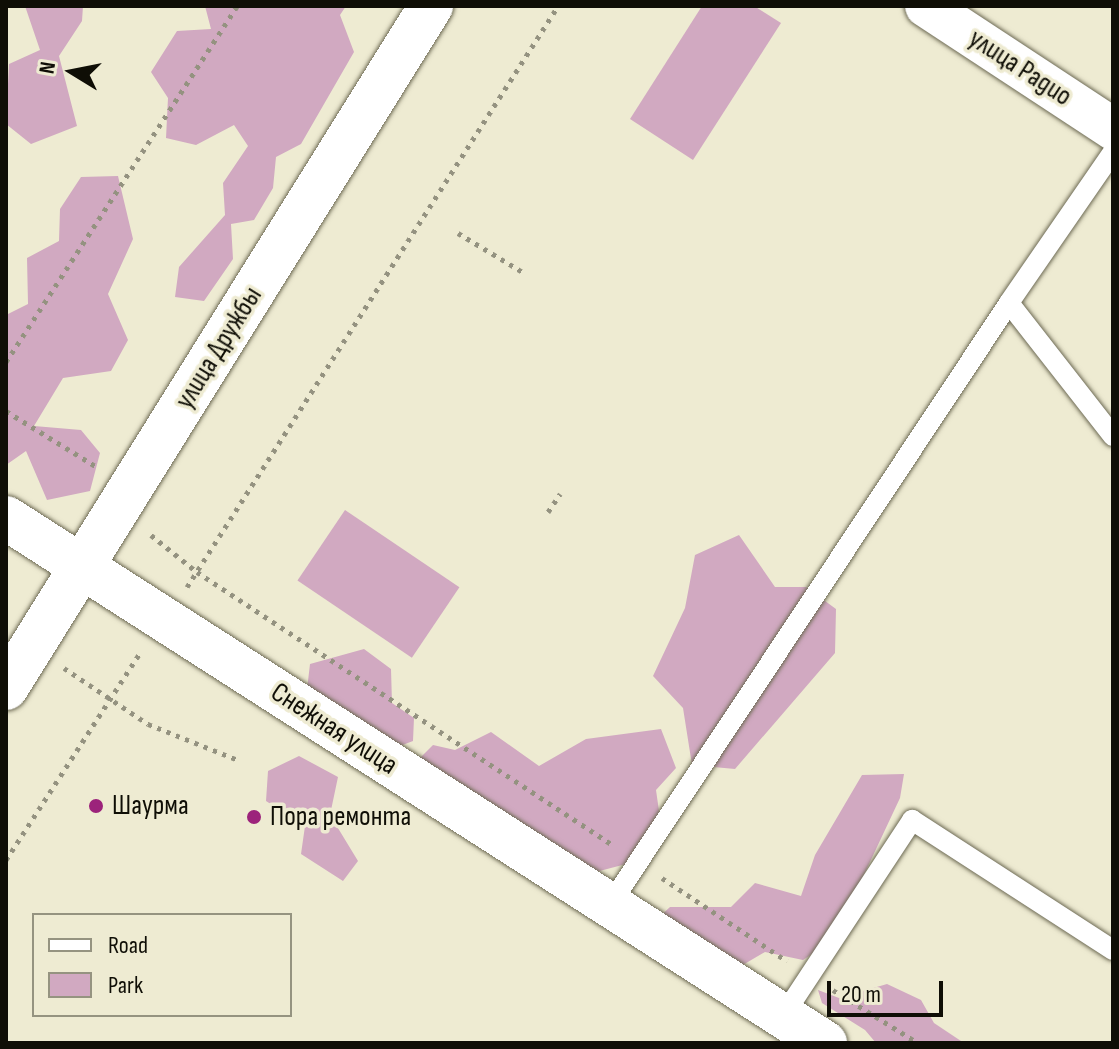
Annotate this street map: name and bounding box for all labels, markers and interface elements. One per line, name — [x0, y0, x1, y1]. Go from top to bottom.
street label: улица Радио — [962, 22, 1078, 114]
north arrow — [32, 32, 112, 112]
text: N — [34, 60, 62, 76]
street label: улица Дружбы — [168, 281, 270, 415]
street label: Снежная улица — [264, 676, 404, 782]
place label: Шаурма — [112, 789, 189, 823]
marker: Шаурма — [87, 797, 105, 815]
place label: Пора ремонта — [270, 800, 411, 834]
marker: Пора ремонта — [245, 808, 263, 826]
legend — [32, 913, 292, 1017]
text: Road — [108, 931, 148, 960]
scale bar — [831, 965, 947, 1015]
text: Park — [108, 971, 143, 1000]
text: 20 m — [841, 980, 881, 1009]

